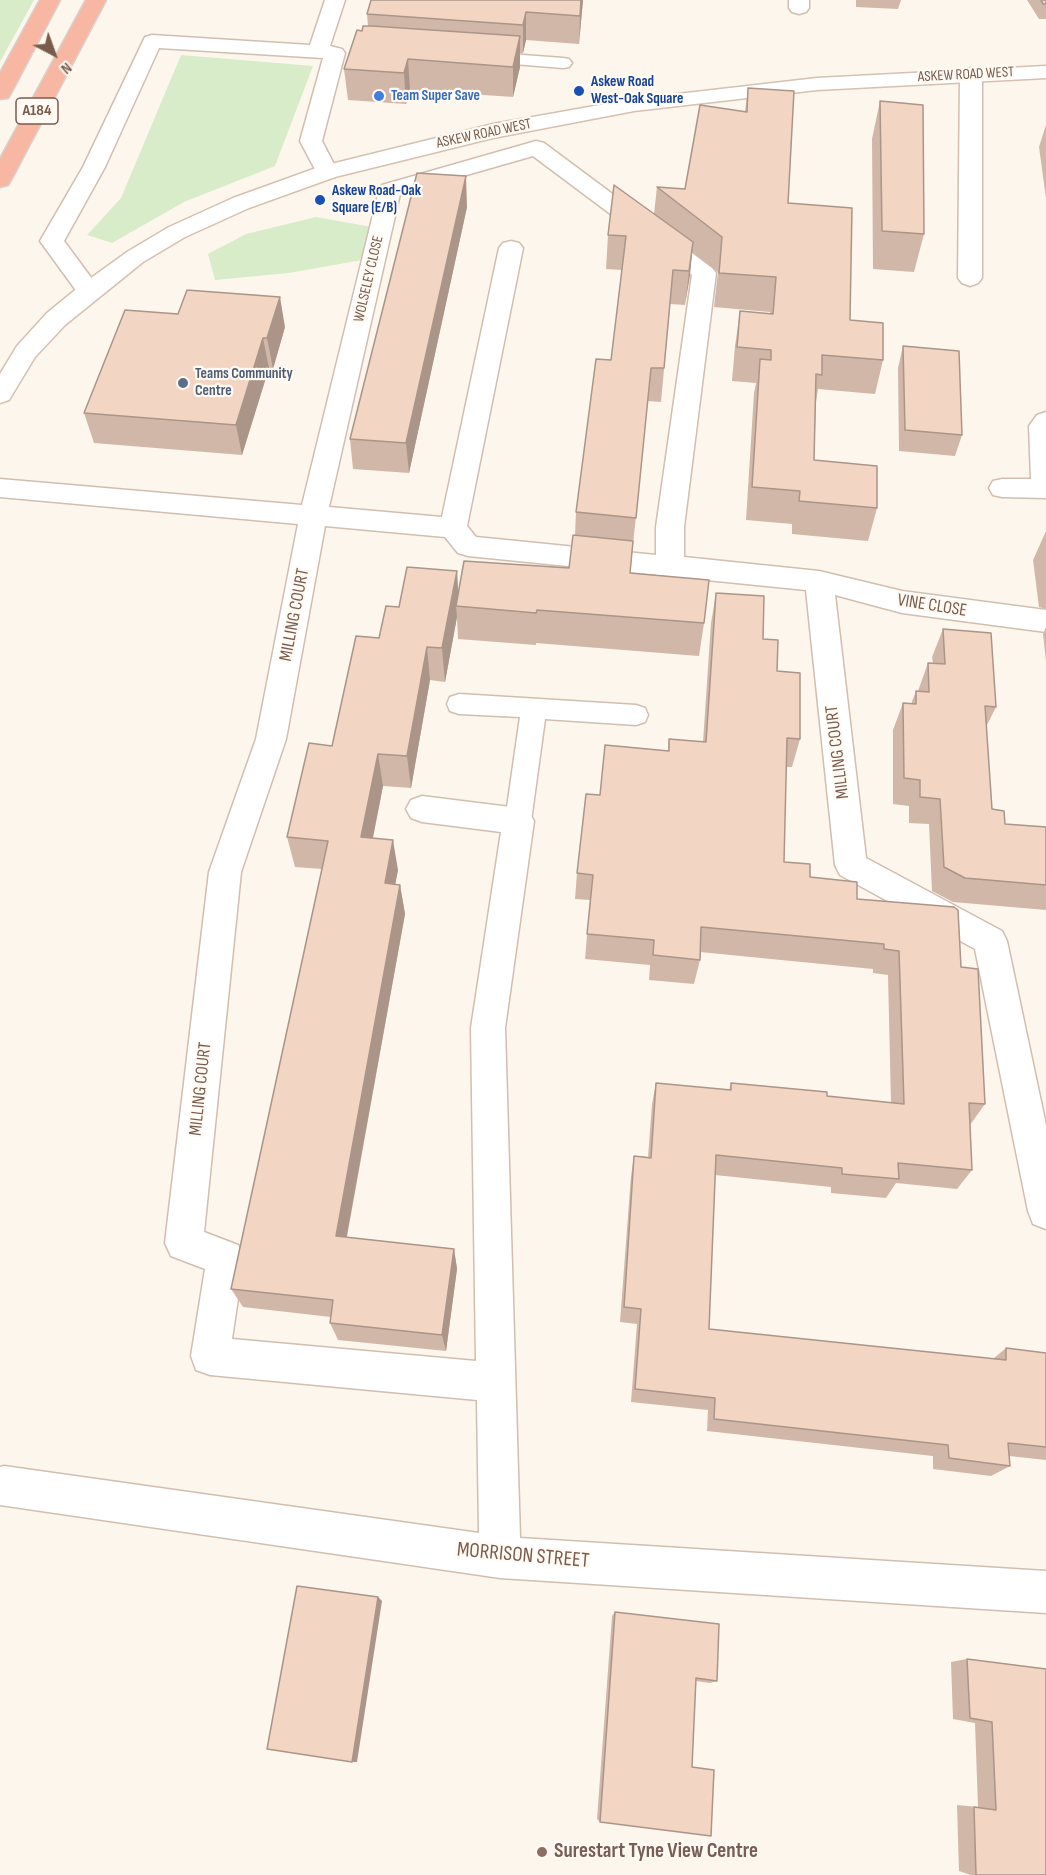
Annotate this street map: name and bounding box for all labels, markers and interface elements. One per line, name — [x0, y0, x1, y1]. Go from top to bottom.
north arrow — [24, 24, 84, 84]
text: N — [57, 58, 76, 78]
street label: ASKEW ROAD WEST — [917, 63, 1015, 87]
place label: Askew Road West-Oak Square — [591, 73, 683, 108]
marker: Askew Road West-Oak Square — [572, 84, 586, 98]
place label: Team Super Save — [391, 87, 480, 105]
marker: Team Super Save — [372, 89, 386, 103]
road number: A184 — [16, 98, 58, 124]
street label: ASKEW ROAD WEST — [435, 115, 533, 153]
place label: Askew Road-Oak Square (E/B) — [332, 182, 421, 217]
marker: Askew Road-Oak Square (E/B) — [313, 193, 327, 207]
street label: WOLSELEY CLOSE — [350, 234, 388, 324]
place label: Teams Community Centre — [195, 365, 293, 400]
marker: Teams Community Centre — [176, 376, 190, 390]
street label: MILLING COURT — [275, 567, 315, 663]
street label: VINE CLOSE — [896, 590, 968, 622]
street label: MILLING COURT — [822, 704, 854, 800]
street label: MILLING COURT — [185, 1041, 217, 1137]
street label: MORRISON STREET — [456, 1538, 590, 1574]
place label: Surestart Tyne View Centre — [554, 1839, 758, 1865]
marker: Surestart Tyne View Centre — [535, 1845, 549, 1859]

